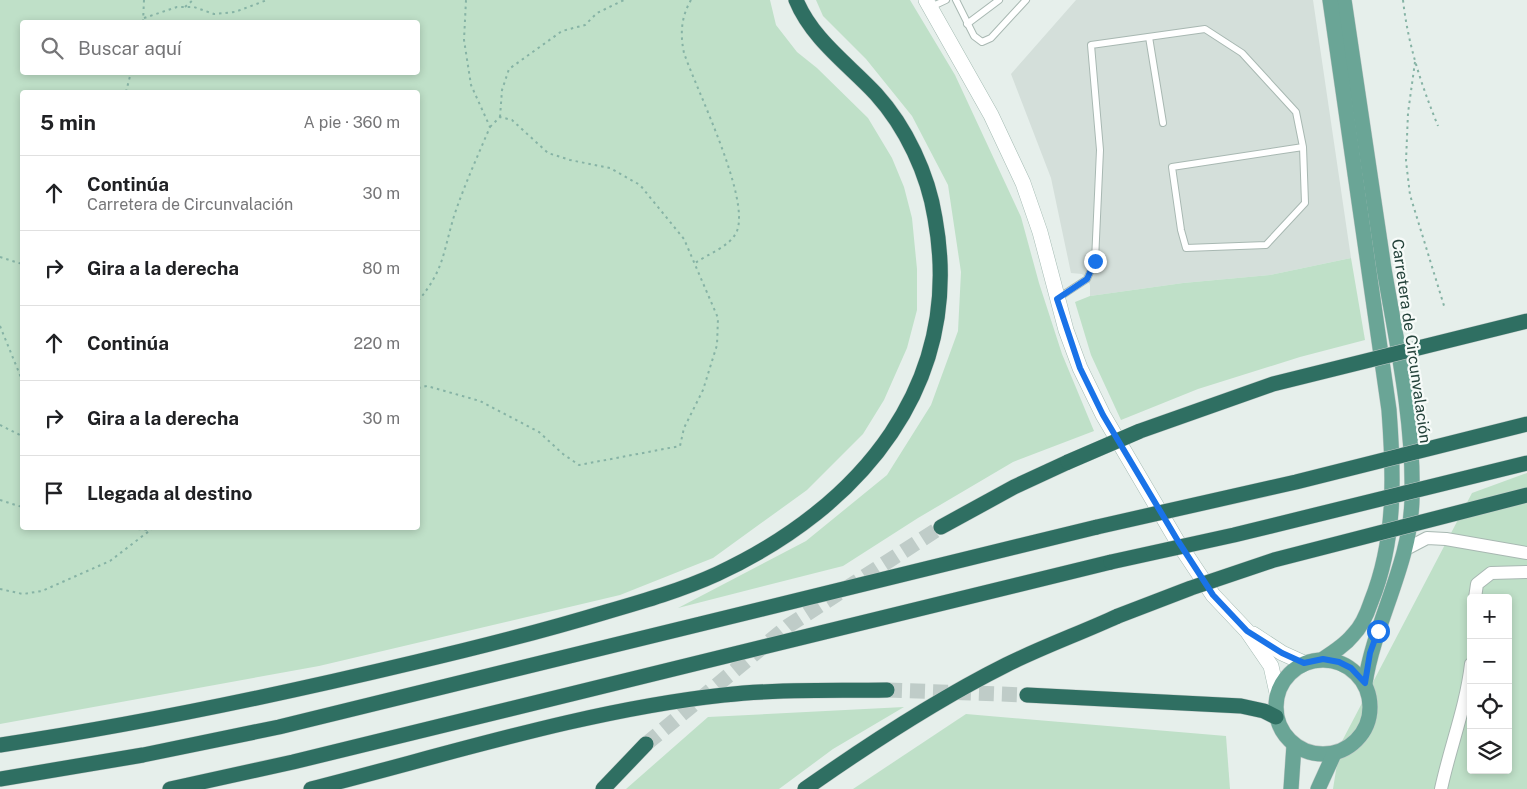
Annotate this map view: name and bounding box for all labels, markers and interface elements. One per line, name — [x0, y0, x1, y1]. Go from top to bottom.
search box — [20, 20, 420, 75]
icon: search — [38, 34, 66, 62]
text: Buscar aquí — [78, 37, 182, 59]
text: 5 min — [40, 110, 96, 135]
text: A pie · 360 m — [304, 113, 400, 132]
text: Continúa — [87, 173, 169, 195]
icon: ahead — [40, 179, 68, 207]
text: 30 m — [363, 184, 400, 203]
text: Carretera de Circunvalación — [87, 195, 293, 214]
street label: Carretera de Circunvalación — [1388, 238, 1435, 444]
route end — [1084, 250, 1107, 273]
icon: right — [40, 254, 68, 282]
text: Gira a la derecha — [87, 257, 239, 279]
text: 80 m — [362, 259, 400, 278]
icon: ahead — [40, 329, 68, 357]
text: Continúa — [87, 332, 169, 354]
text: 220 m — [353, 334, 400, 353]
icon: right — [40, 404, 68, 432]
text: Gira a la derecha — [87, 407, 239, 429]
text: 30 m — [363, 409, 400, 428]
icon: arrive — [40, 479, 68, 507]
text: Llegada al destino — [87, 482, 252, 504]
map controls — [1467, 594, 1512, 774]
button: + — [1467, 594, 1512, 639]
route start — [1367, 620, 1390, 643]
button: − — [1467, 639, 1512, 684]
button: locate — [1467, 684, 1512, 729]
button: layers — [1467, 729, 1512, 774]

